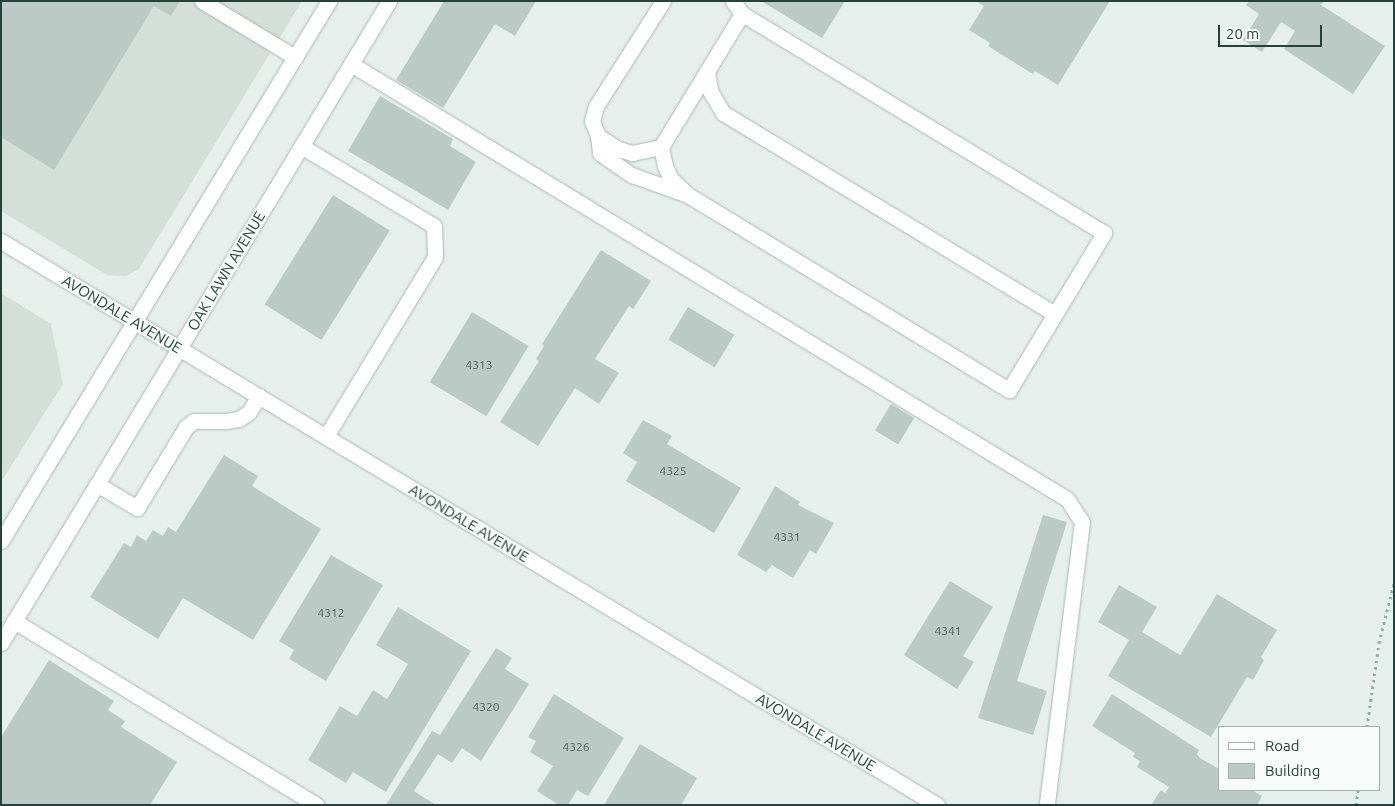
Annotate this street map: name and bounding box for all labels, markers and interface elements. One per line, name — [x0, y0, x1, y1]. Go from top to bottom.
scale bar — [1220, 15, 1324, 47]
text: 20 m — [1226, 25, 1259, 42]
street label: OAK LAWN AVENUE — [183, 208, 269, 334]
street label: AVONDALE AVENUE — [59, 271, 185, 357]
house number: 4313 — [465, 358, 493, 372]
house number: 4325 — [659, 464, 687, 478]
street label: AVONDALE AVENUE — [406, 480, 532, 566]
house number: 4331 — [773, 530, 801, 544]
house number: 4312 — [317, 606, 345, 620]
house number: 4341 — [934, 624, 962, 638]
street label: AVONDALE AVENUE — [753, 689, 879, 775]
house number: 4320 — [472, 700, 500, 714]
legend — [1218, 726, 1380, 791]
text: Road — [1265, 737, 1300, 754]
house number: 4326 — [562, 740, 590, 754]
text: Building — [1265, 762, 1320, 779]

